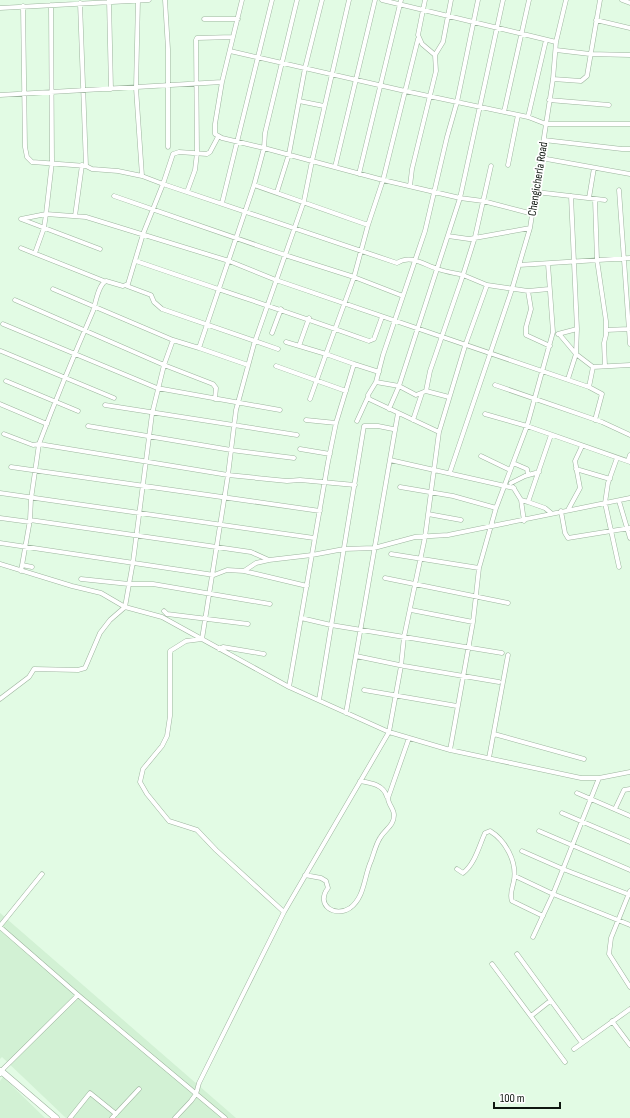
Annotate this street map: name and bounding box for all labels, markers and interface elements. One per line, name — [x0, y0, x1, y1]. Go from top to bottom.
street label: Chengicherla Road — [525, 141, 551, 217]
scale bar — [494, 1084, 560, 1110]
text: 100 m — [500, 1091, 525, 1106]

